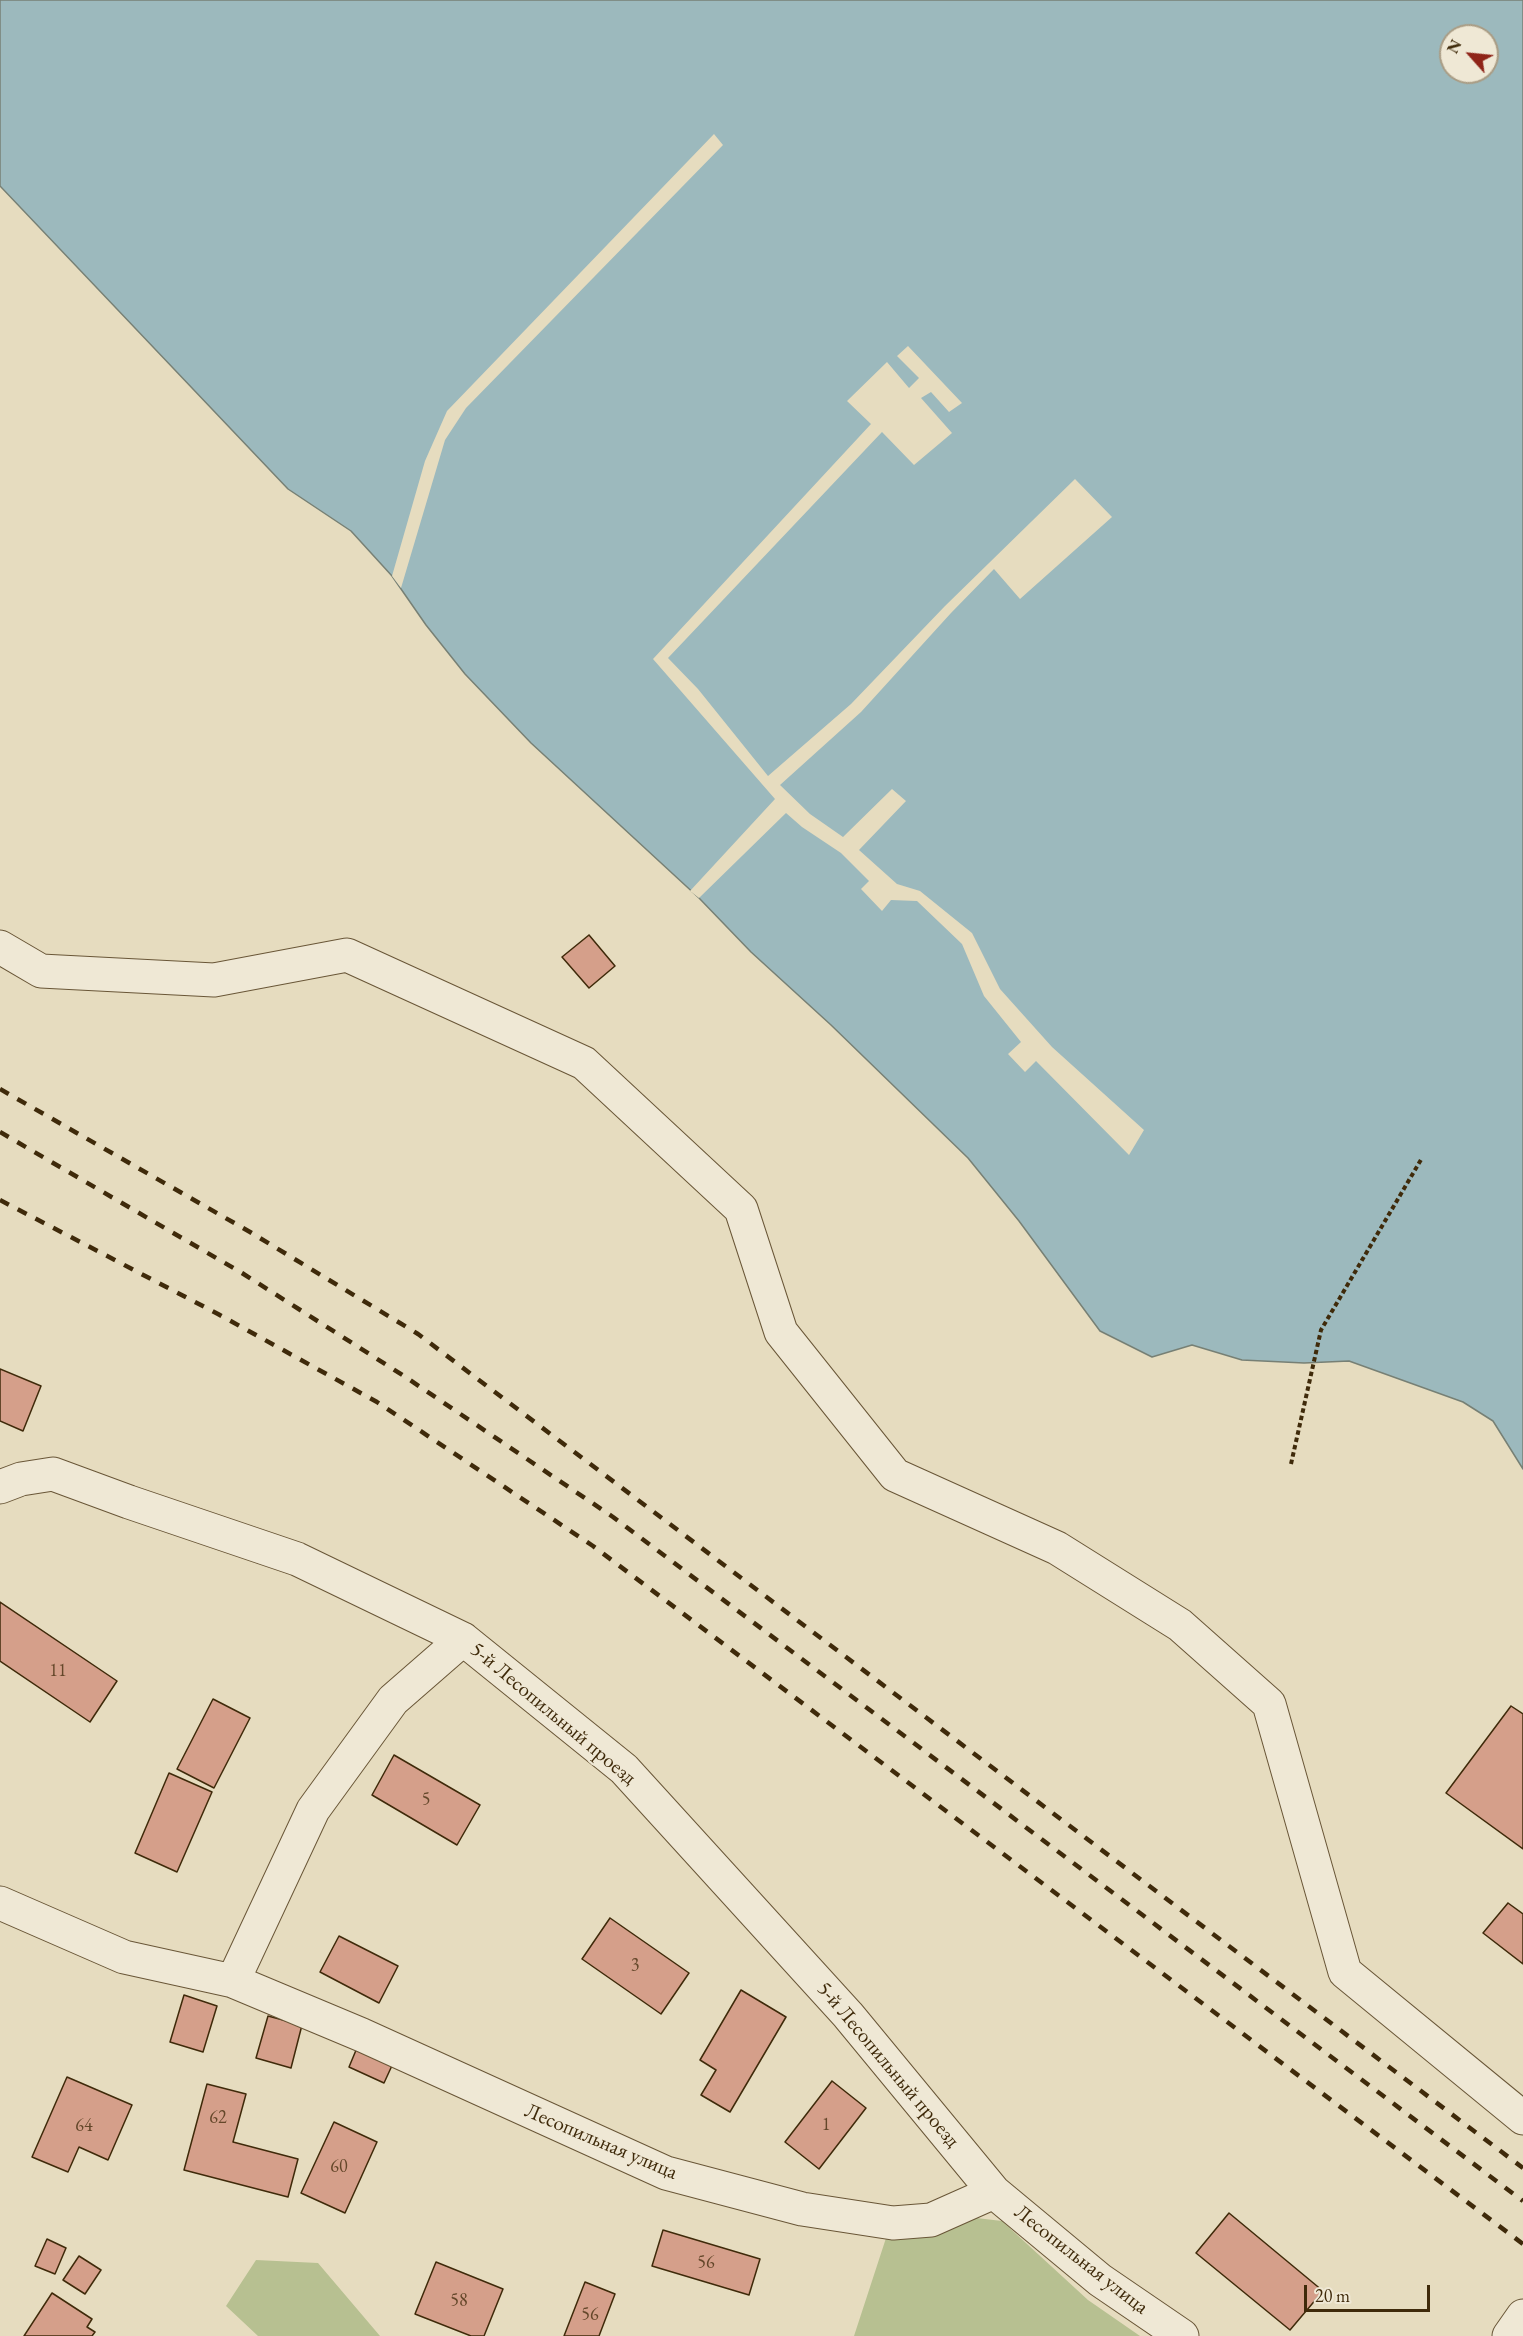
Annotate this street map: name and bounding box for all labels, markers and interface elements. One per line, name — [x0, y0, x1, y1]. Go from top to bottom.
north arrow — [1439, 24, 1499, 84]
text: N — [1442, 36, 1467, 57]
street label: 5-й Лесопильный проезд — [465, 1637, 641, 1791]
house number: 11 — [49, 1660, 67, 1682]
house number: 5 — [422, 1789, 430, 1811]
house number: 3 — [631, 1955, 639, 1977]
street label: 5-й Лесопильный проезд — [811, 1977, 965, 2153]
street label: Лесопильная улица — [521, 2098, 681, 2186]
house number: 62 — [209, 2107, 227, 2129]
house number: 1 — [822, 2114, 830, 2136]
house number: 64 — [75, 2115, 93, 2137]
house number: 60 — [330, 2156, 348, 2178]
street label: Лесопильная улица — [1009, 2200, 1153, 2320]
house number: 56 — [697, 2252, 715, 2274]
scale bar — [1307, 2273, 1433, 2311]
text: 20 m — [1315, 2284, 1350, 2307]
house number: 58 — [450, 2290, 468, 2312]
house number: 56 — [581, 2304, 599, 2326]

